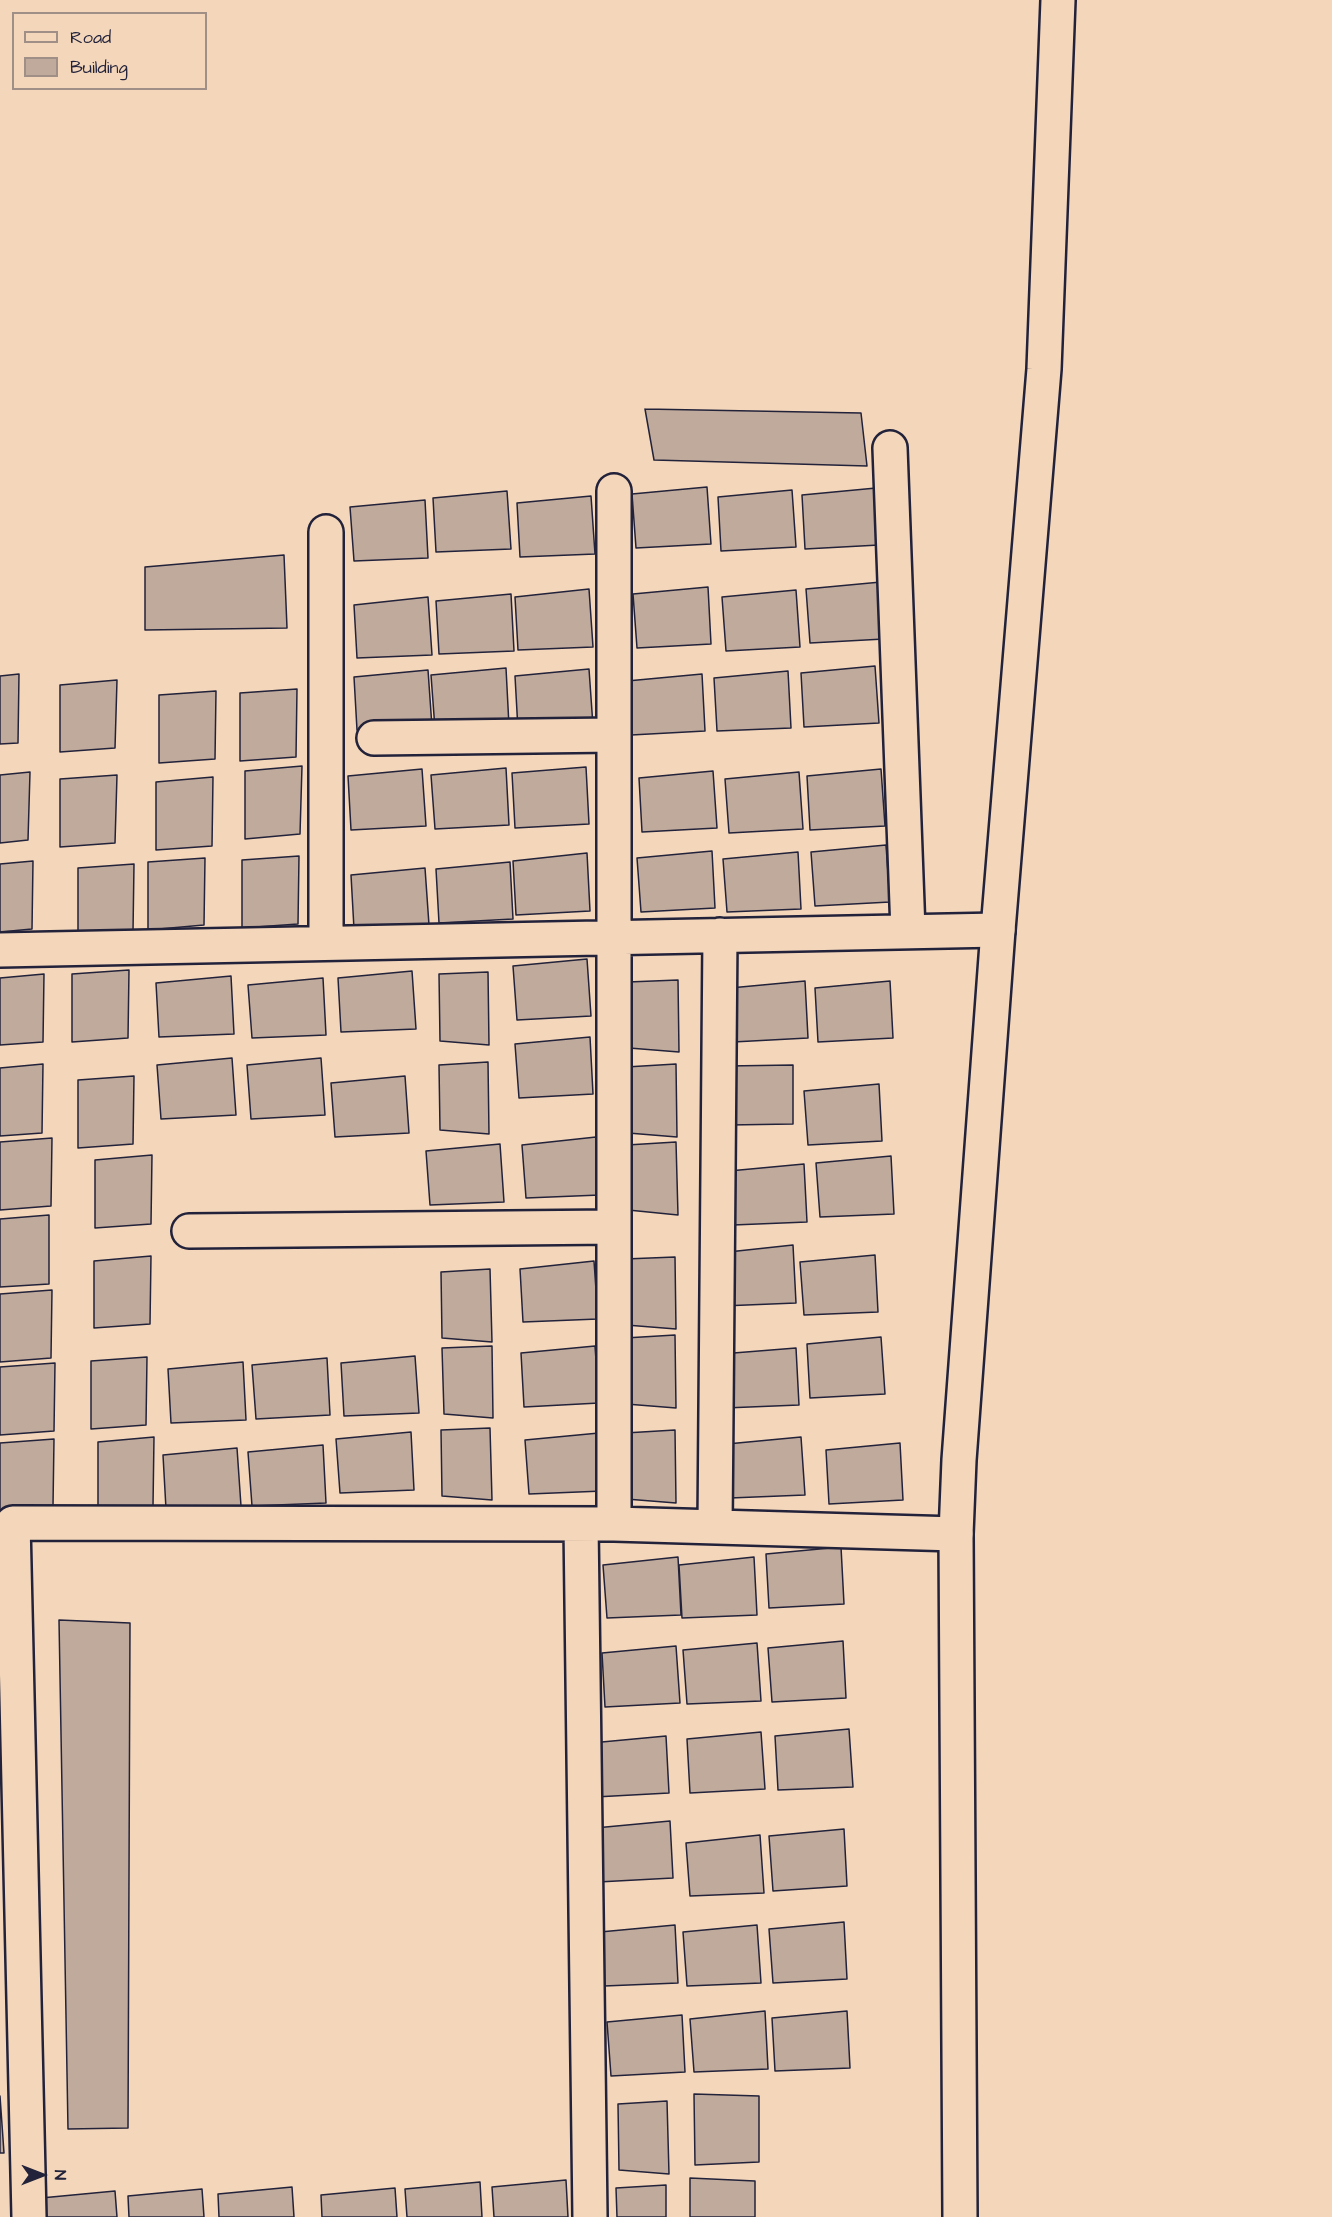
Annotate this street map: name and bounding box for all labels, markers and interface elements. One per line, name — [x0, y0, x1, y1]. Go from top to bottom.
legend — [12, 12, 207, 90]
text: Road — [70, 25, 111, 50]
text: Building — [70, 55, 128, 80]
north arrow — [12, 2145, 72, 2205]
text: N — [49, 2170, 71, 2180]

